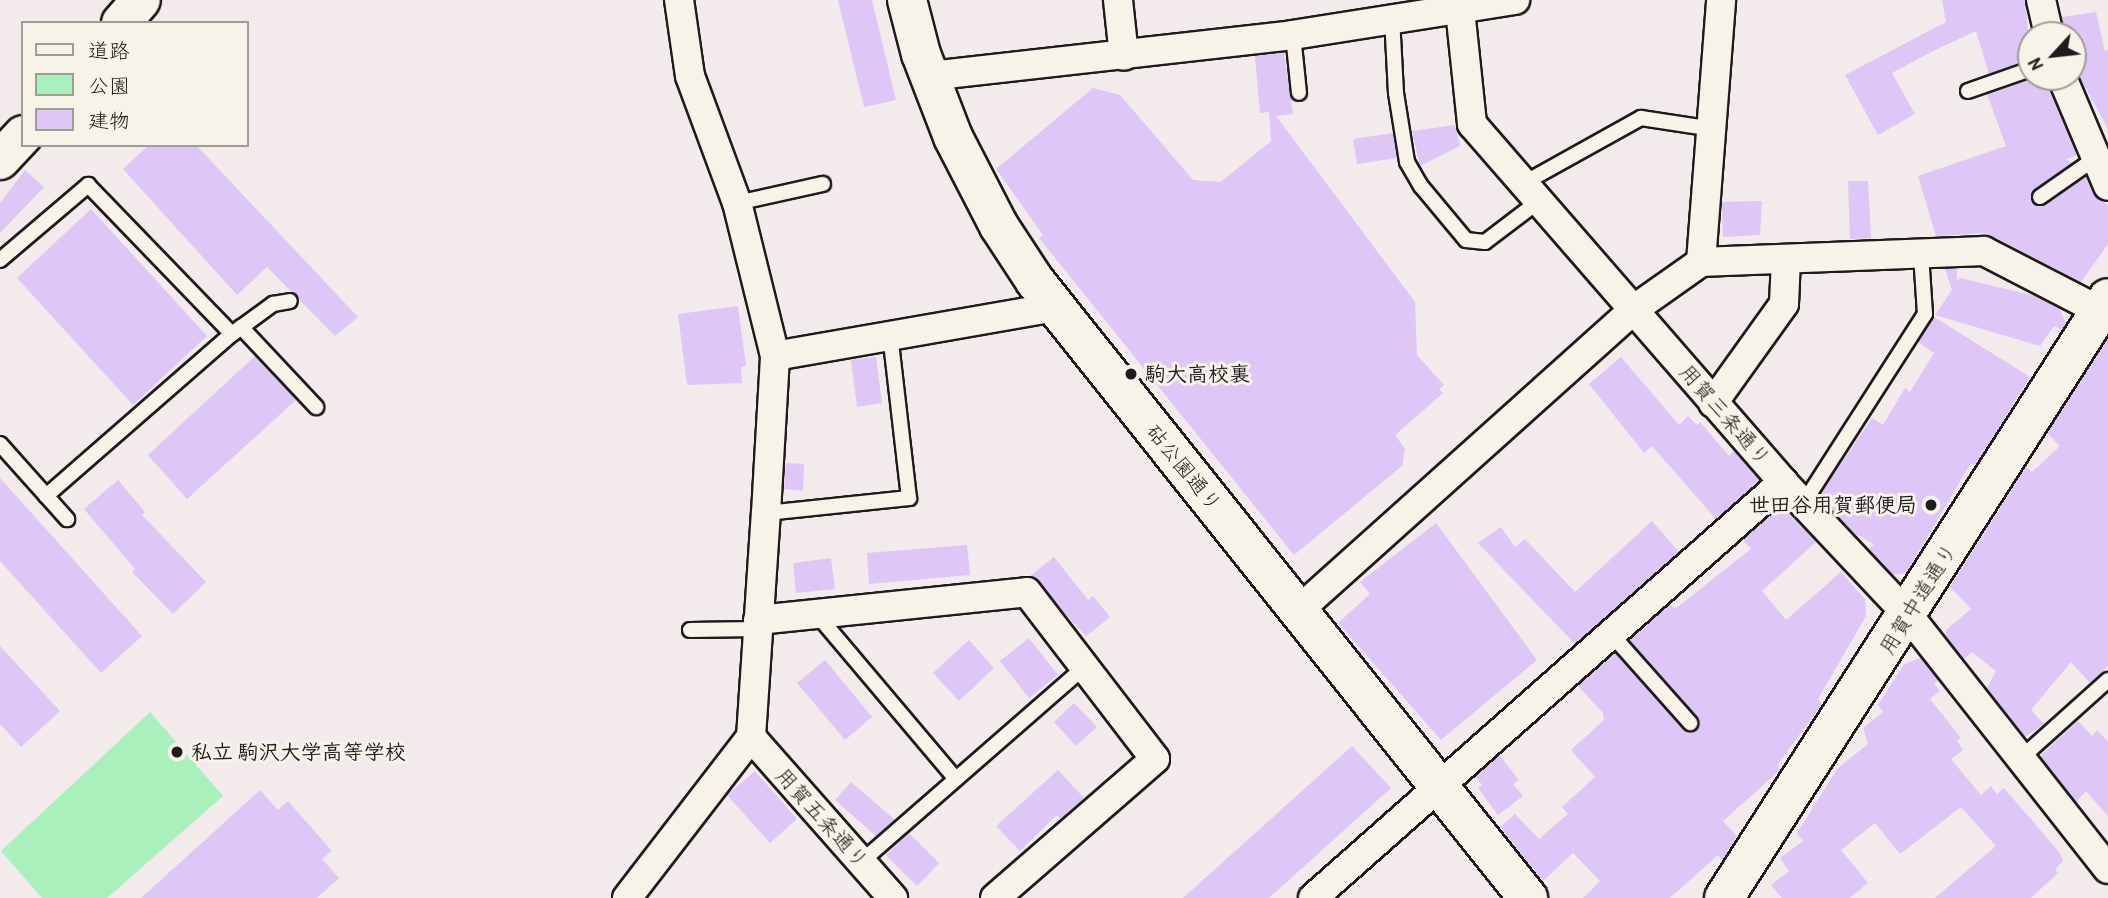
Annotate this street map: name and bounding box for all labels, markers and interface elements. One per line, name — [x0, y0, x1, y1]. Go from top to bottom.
legend — [21, 21, 248, 147]
north arrow — [2017, 21, 2087, 91]
text: 道路 — [88, 36, 130, 65]
text: N — [2021, 54, 2049, 75]
text: 公園 — [88, 71, 130, 100]
text: 建物 — [88, 106, 130, 135]
street label: 用賀三条通り — [1674, 359, 1776, 471]
place label: 駒大高校裏 — [1145, 361, 1250, 387]
marker: 駒大高校裏 — [1123, 366, 1139, 382]
street label: 砧公園通り — [1141, 419, 1227, 517]
place label: 世田谷用賀郵便局 — [1749, 492, 1917, 518]
marker: 世田谷用賀郵便局 — [1923, 497, 1939, 513]
street label: 用賀中道通り — [1874, 539, 1962, 659]
place label: 私立 駒沢大学高等学校 — [191, 739, 406, 765]
marker: 私立 駒沢大学高等学校 — [169, 744, 185, 760]
street label: 用賀五条通り — [770, 763, 874, 873]

